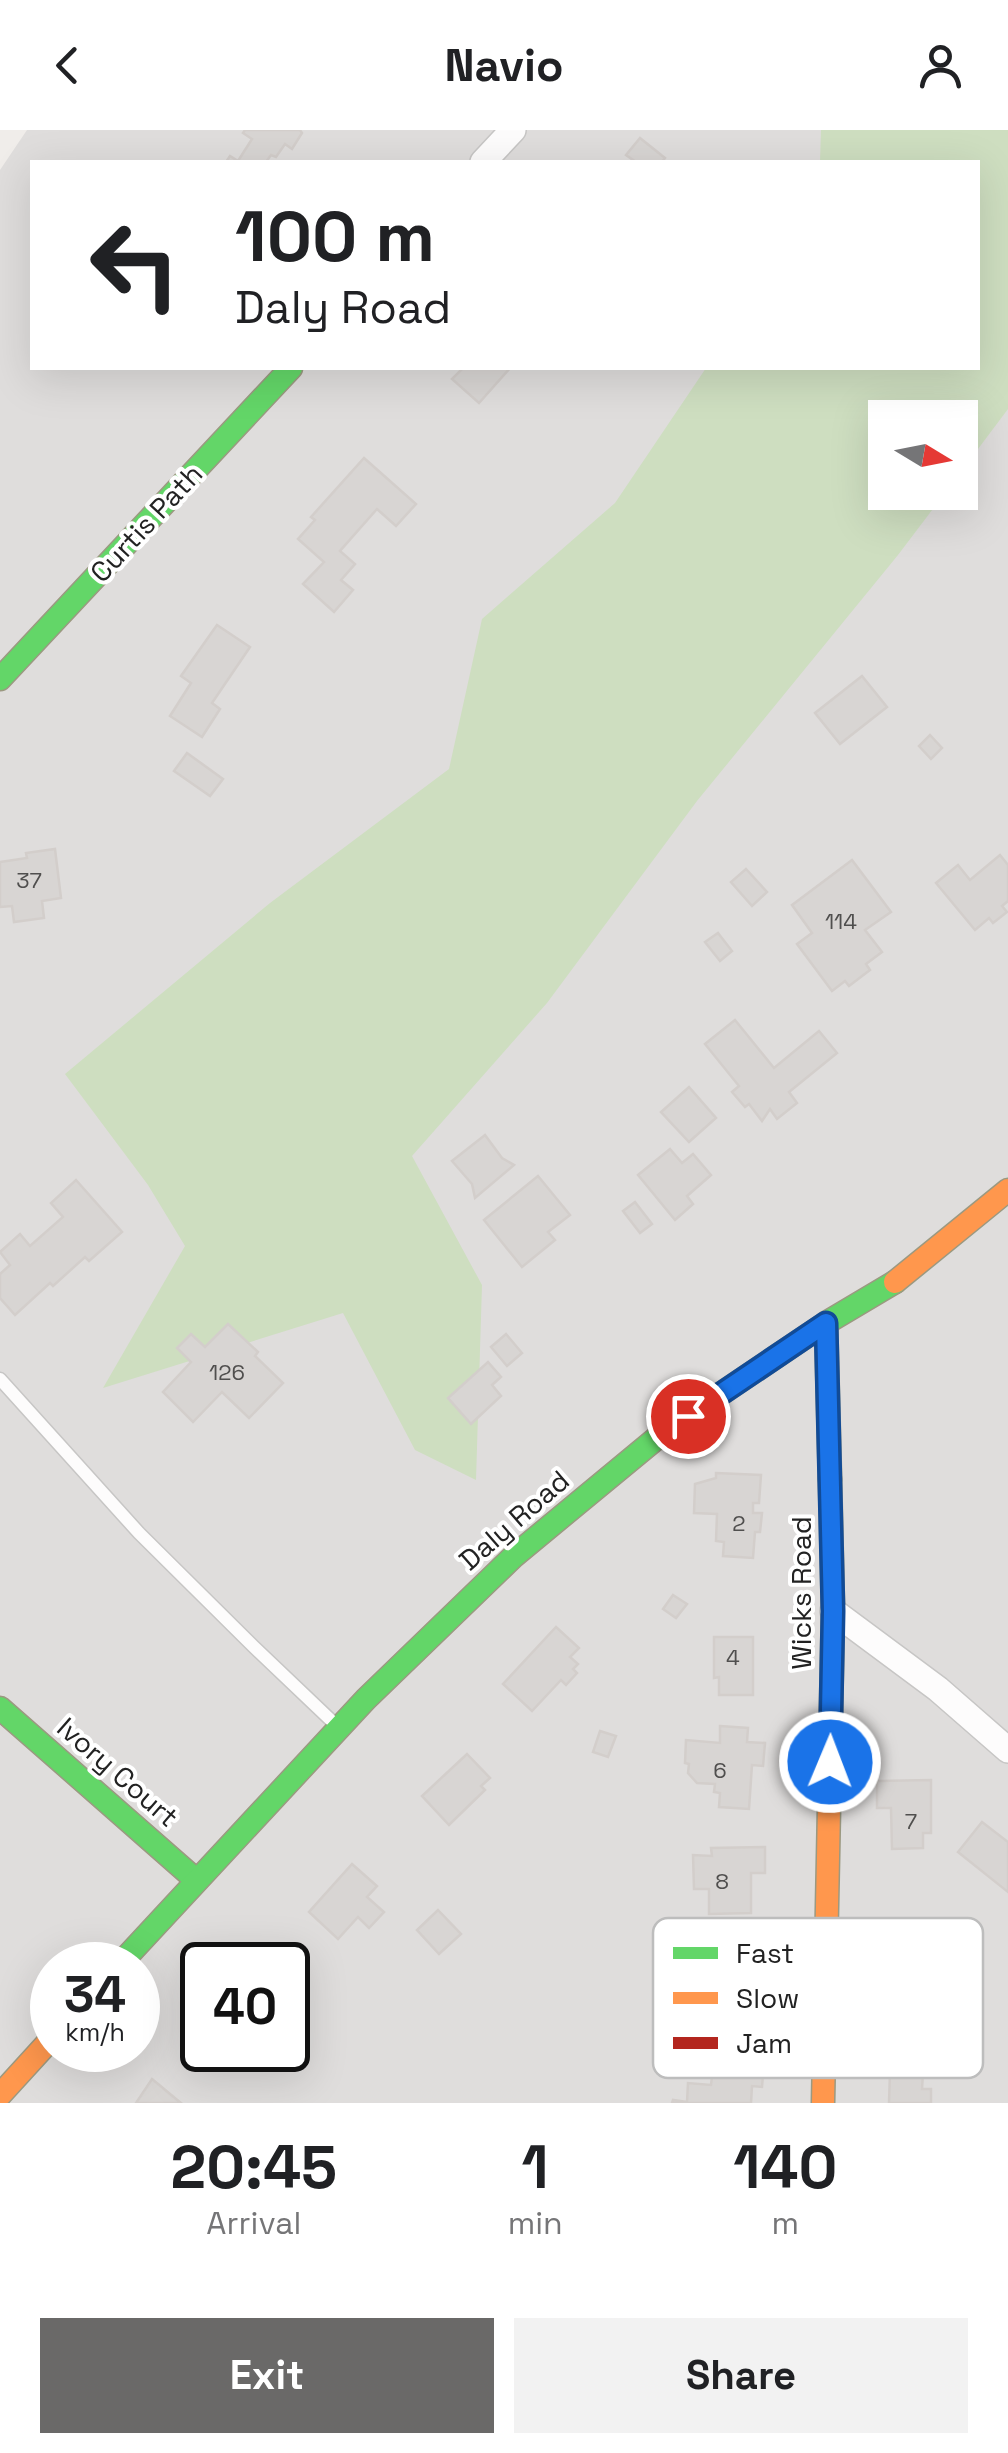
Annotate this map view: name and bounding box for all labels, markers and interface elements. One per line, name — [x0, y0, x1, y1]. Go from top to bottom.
text: Navio — [444, 37, 564, 94]
icon: back — [40, 38, 95, 93]
icon: person — [913, 38, 968, 93]
text: 100 m — [235, 192, 435, 281]
icon: left — [70, 200, 200, 330]
text: Daly Road — [235, 279, 451, 336]
north arrow — [868, 400, 978, 510]
map controls — [868, 400, 978, 510]
street label: Curtis Path — [82, 456, 210, 590]
house number: 37 — [16, 866, 42, 894]
house number: 114 — [825, 907, 857, 935]
house number: 126 — [209, 1358, 245, 1386]
pin — [646, 1374, 731, 1459]
icon: arrive — [661, 1389, 716, 1444]
street label: Daly Road — [451, 1462, 577, 1578]
house number: 2 — [732, 1509, 746, 1537]
street label: Wicks Road — [783, 1516, 819, 1670]
house number: 4 — [726, 1643, 740, 1671]
street label: Ivory Court — [50, 1709, 186, 1835]
position arrow — [778, 1710, 882, 1814]
house number: 6 — [713, 1756, 727, 1784]
house number: 7 — [905, 1807, 917, 1835]
house number: 8 — [715, 1867, 729, 1895]
legend — [653, 1918, 983, 2078]
text: Fast — [736, 1935, 794, 1971]
speed limit sign: 40 — [180, 1942, 310, 2072]
text: 34 — [64, 1963, 126, 2027]
text: Slow — [736, 1980, 799, 2016]
text: km/h — [65, 2016, 125, 2048]
text: Jam — [736, 2025, 792, 2061]
text: 20:45 — [171, 2129, 337, 2206]
text: 1 — [522, 2129, 549, 2206]
text: 140 — [733, 2129, 837, 2206]
text: Arrival — [206, 2203, 301, 2243]
text: min — [508, 2203, 563, 2243]
text: m — [772, 2203, 799, 2243]
button: Exit — [40, 2318, 494, 2433]
button: Share — [514, 2318, 968, 2433]

